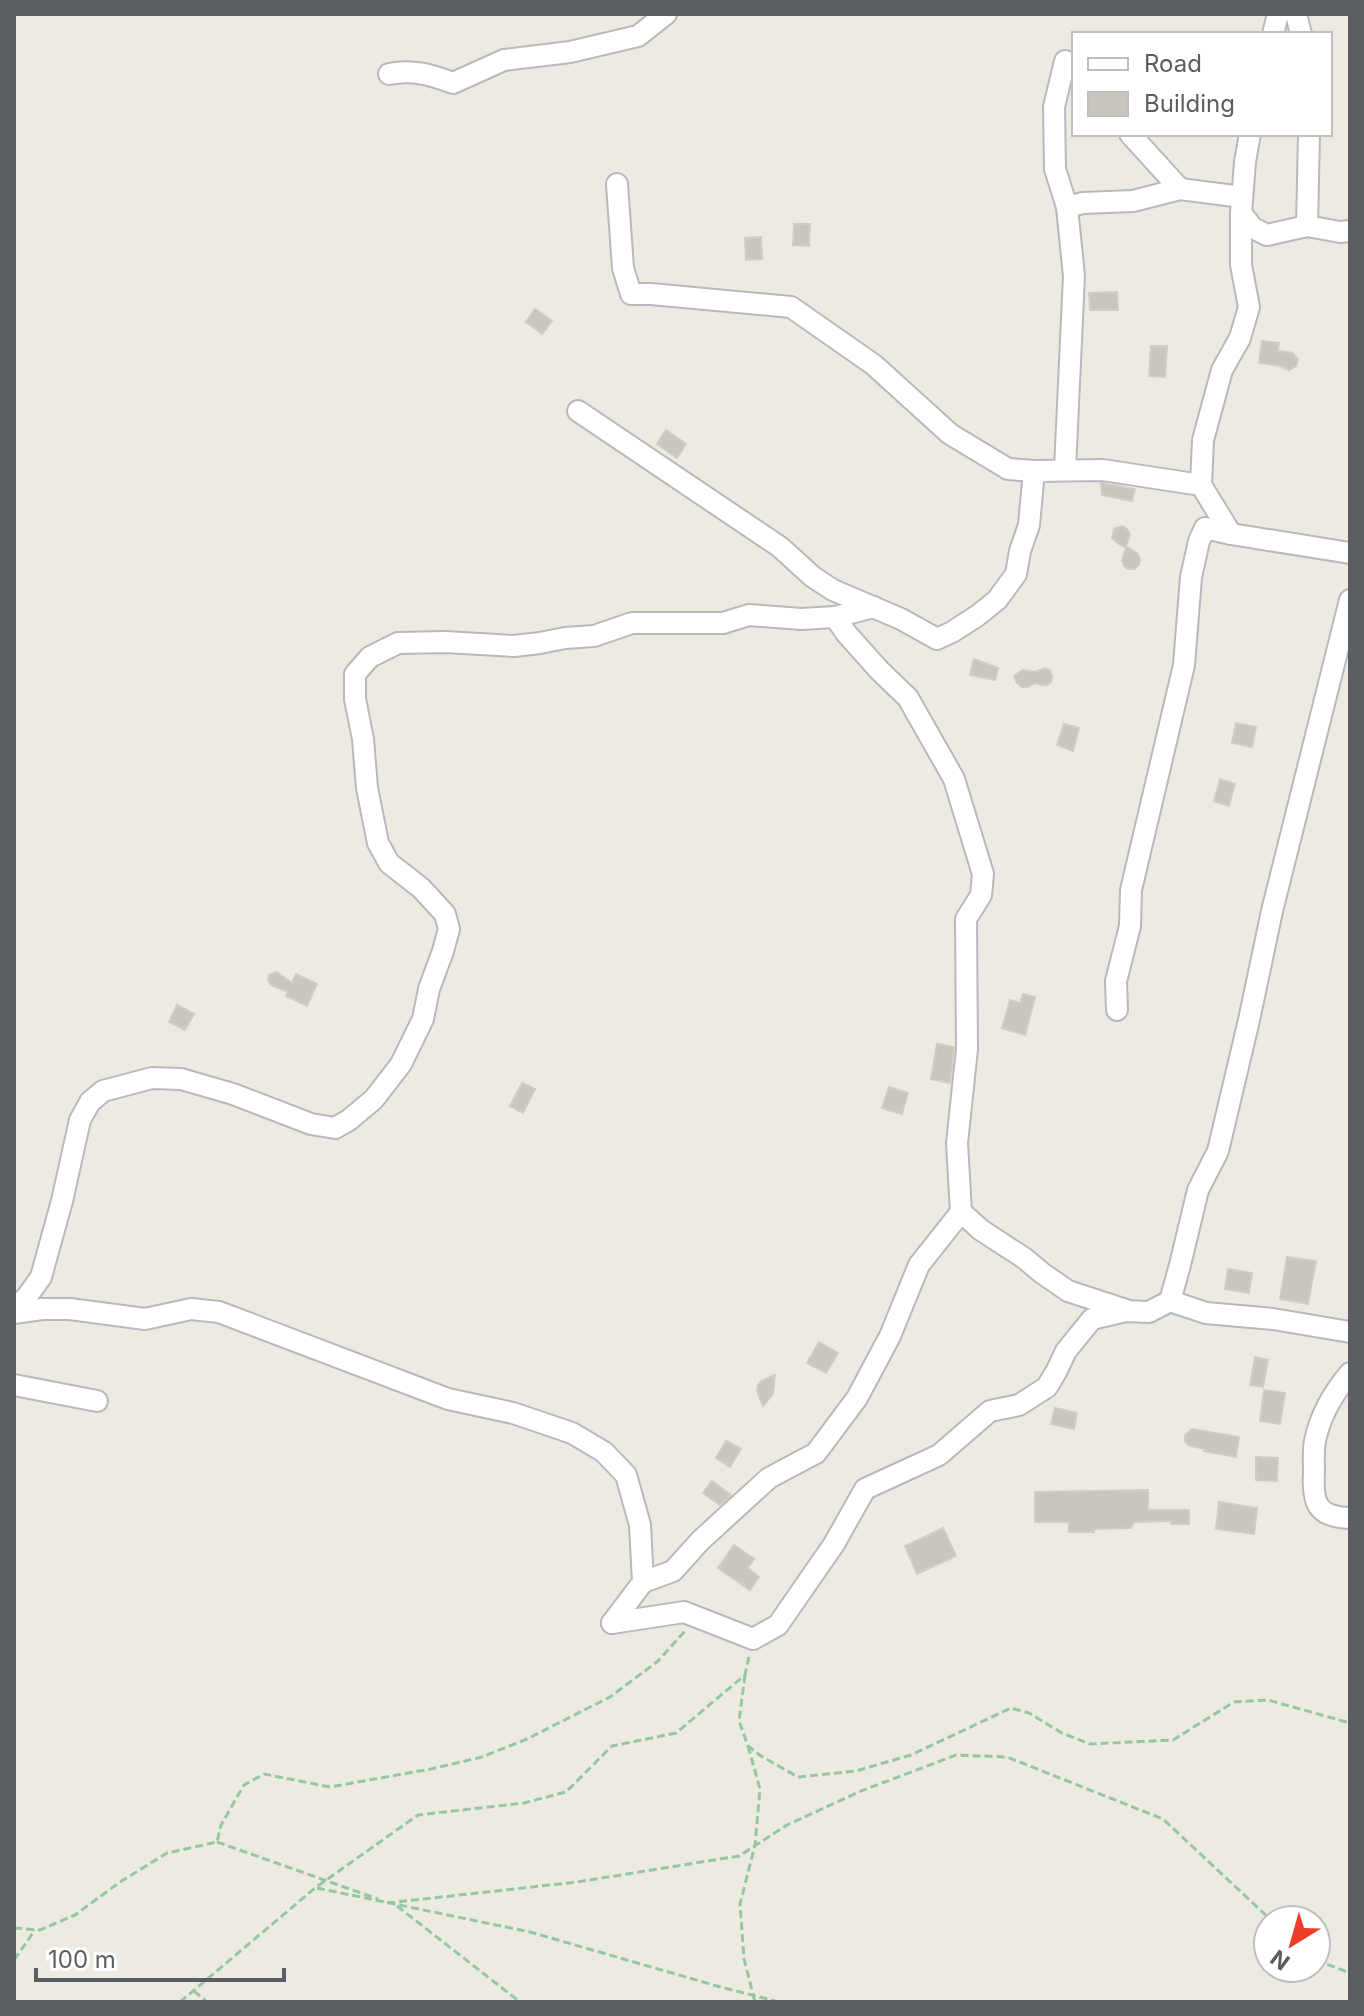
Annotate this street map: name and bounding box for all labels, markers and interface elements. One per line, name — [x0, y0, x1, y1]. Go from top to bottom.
legend — [1072, 32, 1332, 136]
text: Road — [1144, 49, 1202, 78]
text: Building — [1144, 89, 1235, 118]
north arrow — [1252, 1904, 1332, 1984]
scale bar — [36, 1932, 284, 1982]
text: 100 m — [48, 1945, 116, 1974]
text: N — [1265, 1945, 1294, 1975]

